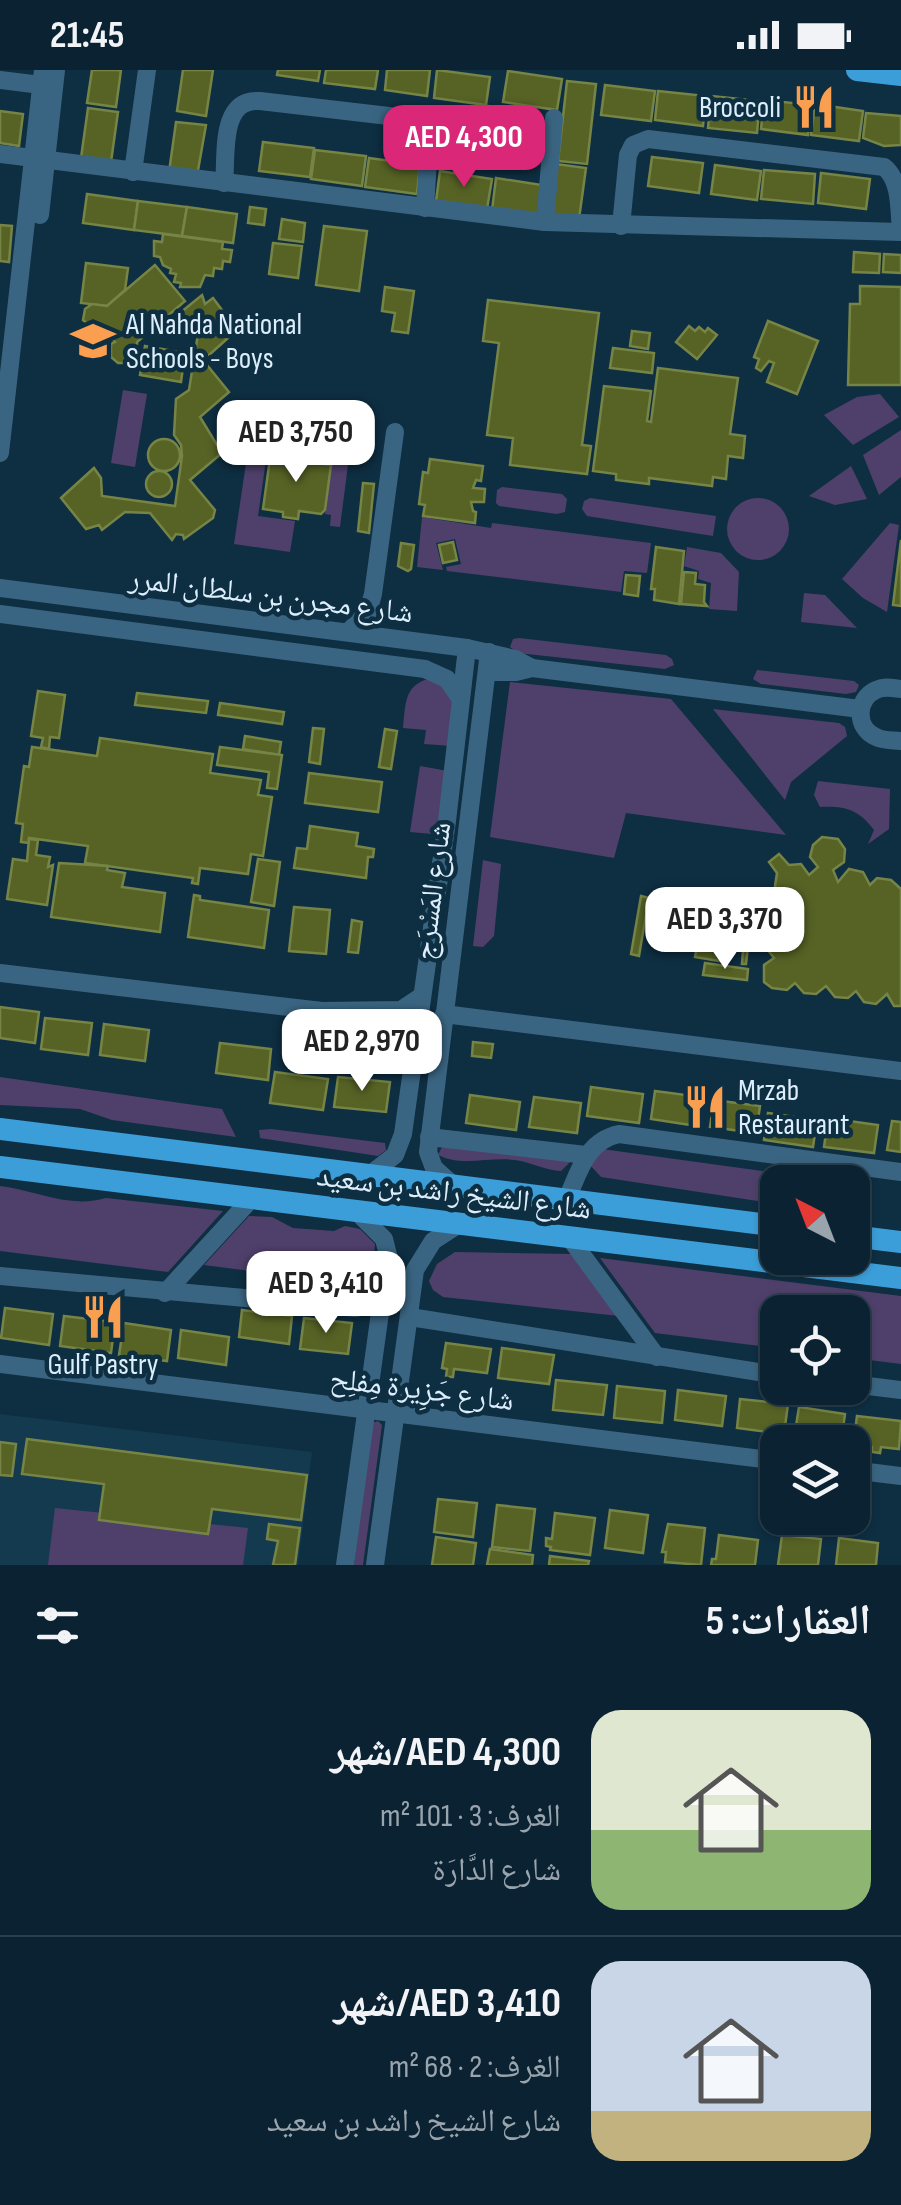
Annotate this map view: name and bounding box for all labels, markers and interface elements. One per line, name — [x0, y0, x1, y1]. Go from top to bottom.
text: 21:45 — [50, 13, 124, 58]
restaurant icon: Broccoli — [790, 83, 838, 131]
place label: Broccoli — [699, 90, 781, 126]
pin: AED 4,300 — [350, 105, 578, 190]
text: AED 4,300 — [405, 118, 523, 157]
place label: Al Nahda National Schools - Boys — [125, 307, 302, 377]
school or university icon: Al Nahda National Schools - Boys — [69, 317, 117, 365]
pin: AED 3,750 — [182, 400, 410, 485]
text: AED 3,750 — [239, 413, 353, 452]
street label: شارع مجرن بن سلطان المرر — [126, 561, 415, 631]
street label: شارع المَسْرَج — [407, 820, 459, 962]
pin: AED 3,370 — [611, 887, 839, 972]
text: AED 3,370 — [667, 900, 783, 939]
pin: AED 2,970 — [248, 1009, 476, 1094]
text: AED 2,970 — [304, 1022, 420, 1061]
place label: Mrzab Restaurant — [738, 1073, 849, 1143]
restaurant icon: Mrzab Restaurant — [681, 1083, 729, 1131]
street label: شارع الشيخ راشد بن سعيد — [315, 1158, 593, 1228]
north arrow — [760, 1165, 870, 1275]
map controls — [760, 1165, 870, 1535]
pin: AED 3,410 — [212, 1251, 440, 1336]
text: AED 3,410 — [268, 1264, 384, 1303]
restaurant icon: Gulf Pastry — [79, 1293, 127, 1341]
button: locate — [760, 1295, 870, 1405]
place label: Gulf Pastry — [48, 1347, 159, 1383]
street label: شارع جَزِيرة مِفلِح — [328, 1361, 516, 1422]
button: layers — [760, 1425, 870, 1535]
text: العقارات: 5 — [706, 1596, 871, 1647]
icon: filters — [30, 1598, 85, 1653]
text: AED 4,300/شهر — [330, 1727, 561, 1778]
icon: home — [671, 1750, 791, 1870]
text: الغرف: 3 · 101 m² — [380, 1797, 561, 1836]
text: شارع الدَّارَة — [432, 1851, 561, 1890]
text: AED 3,410/شهر — [333, 1978, 561, 2029]
icon: home — [671, 2001, 791, 2121]
text: الغرف: 2 · 68 m² — [389, 2048, 561, 2087]
text: شارع الشيخ راشد بن سعيد — [267, 2102, 561, 2141]

